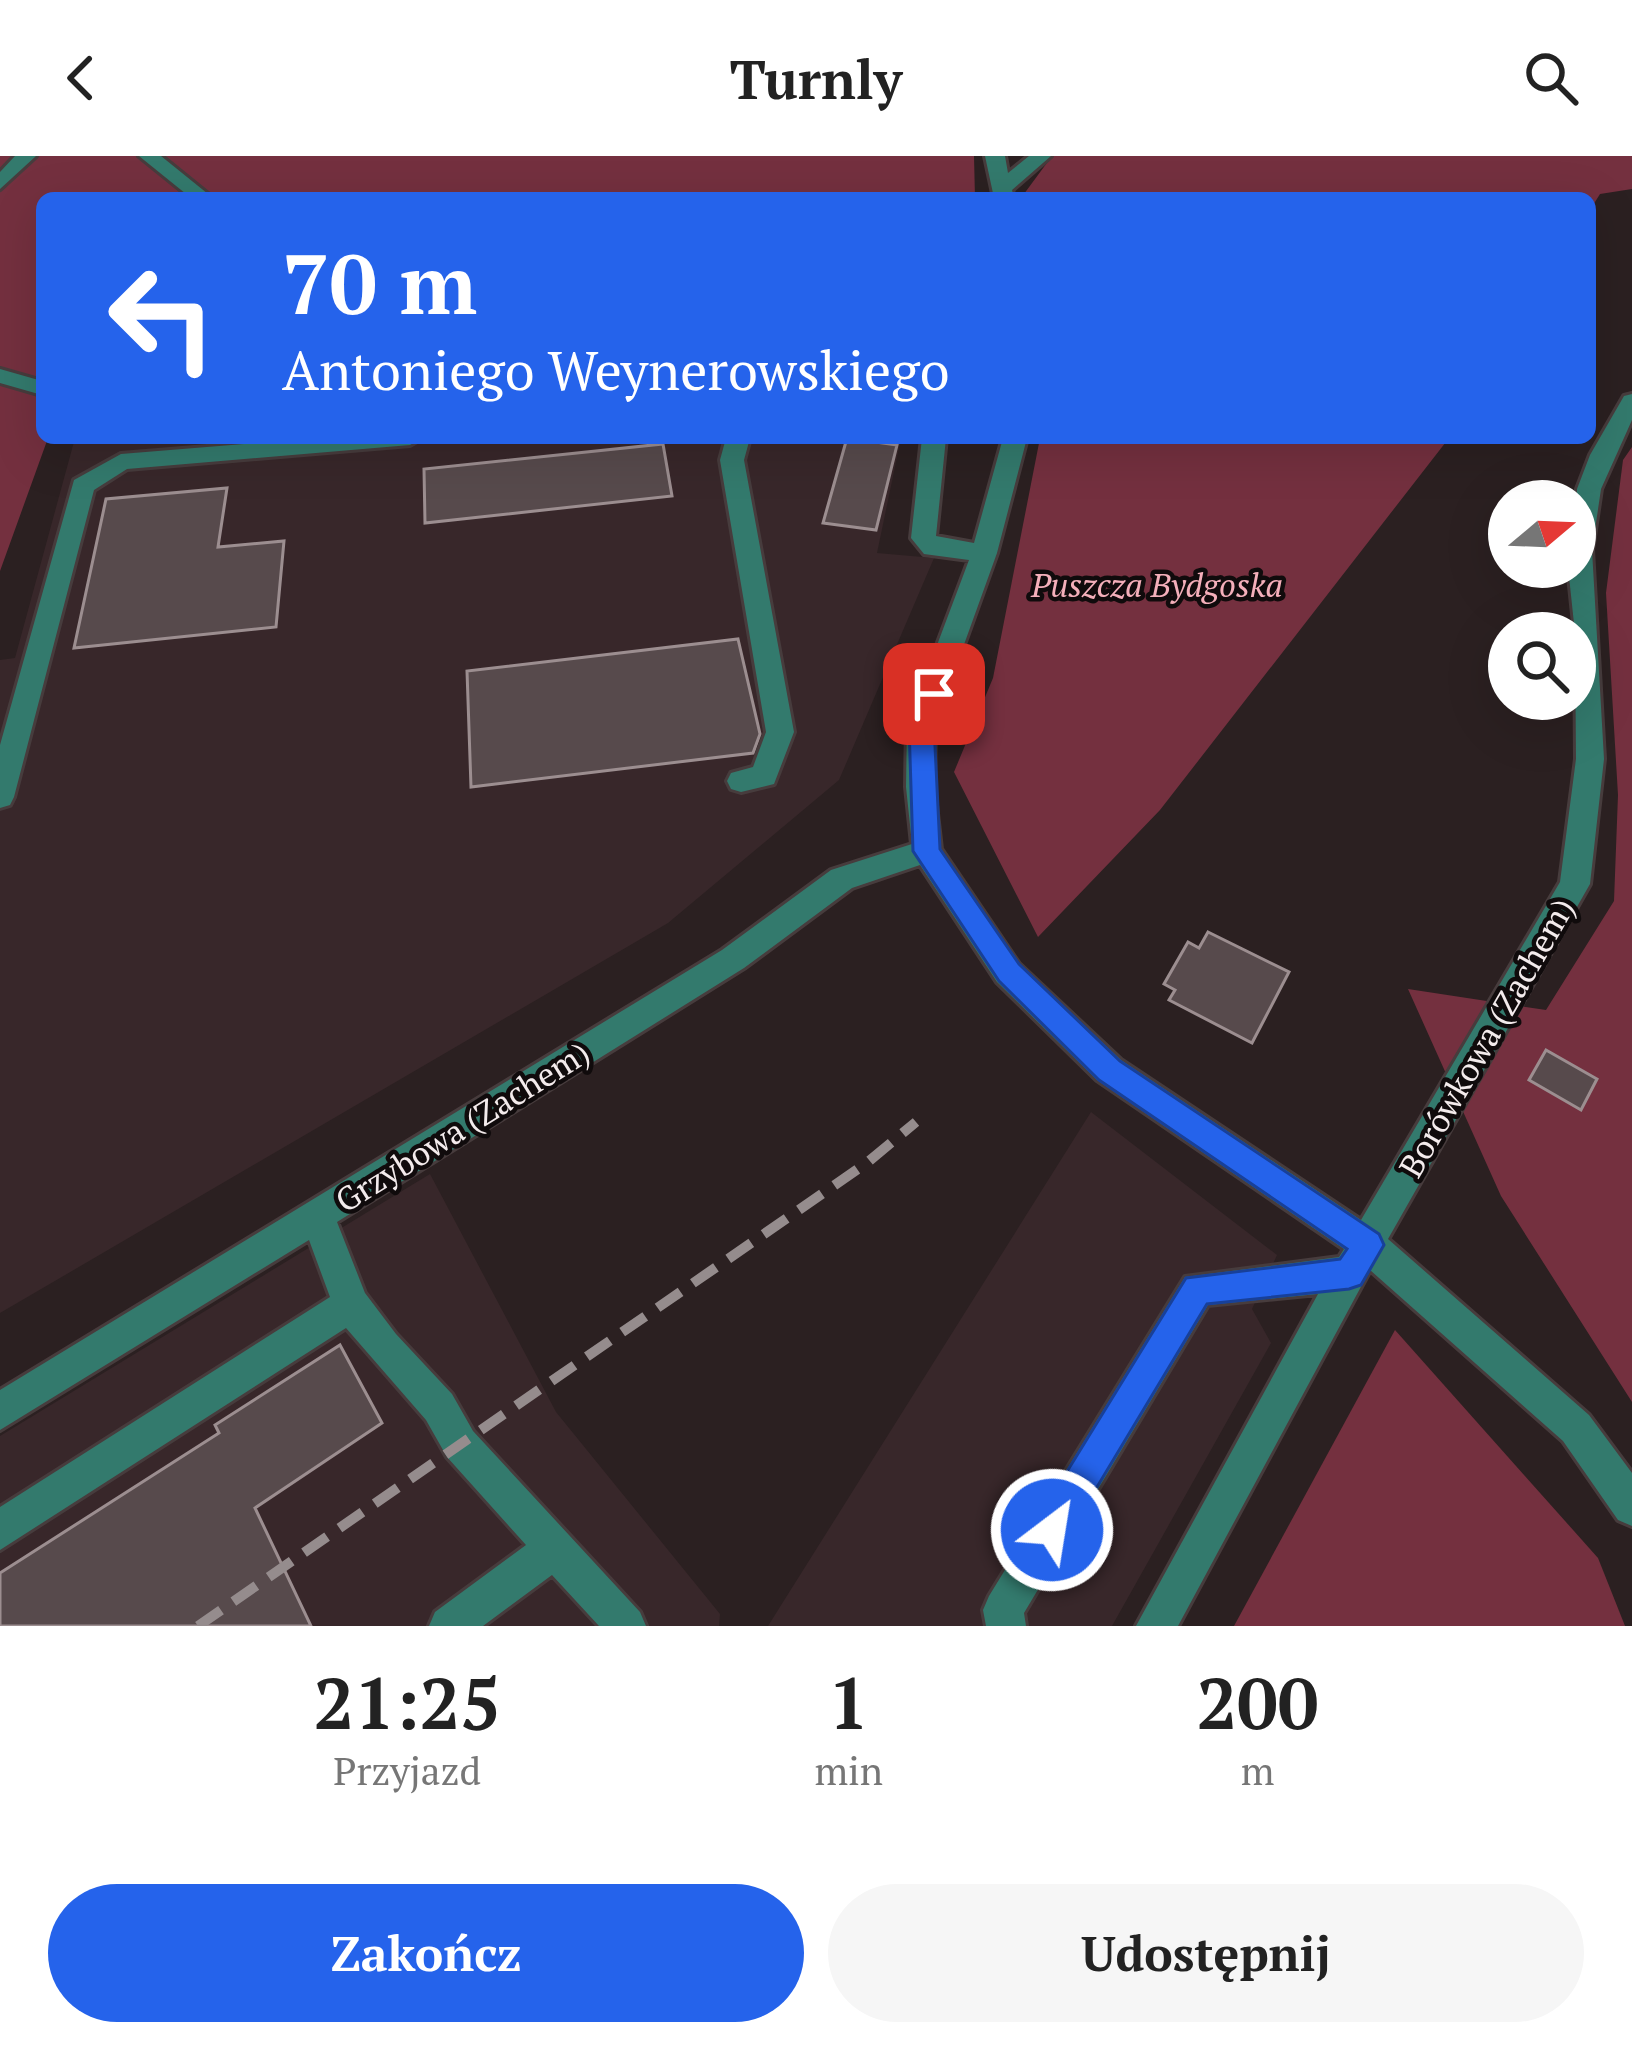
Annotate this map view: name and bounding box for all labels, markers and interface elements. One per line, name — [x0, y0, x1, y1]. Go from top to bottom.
text: Turnly — [730, 43, 902, 114]
icon: back — [48, 45, 114, 111]
icon: search — [1518, 45, 1584, 111]
text: 70 m — [282, 227, 477, 338]
icon: left — [84, 240, 240, 396]
text: Antoniego Weynerowskiego — [282, 334, 950, 405]
north arrow — [1488, 480, 1596, 588]
map controls — [1488, 480, 1596, 720]
park label: Puszcza Bydgoska — [1030, 563, 1283, 606]
button: search — [1488, 612, 1596, 720]
pin — [883, 643, 985, 745]
icon: arrive — [901, 661, 967, 727]
street label: Borówkowa (Zachem) — [1388, 890, 1584, 1184]
street label: Grzybowa (Zachem) — [327, 1031, 597, 1221]
position arrow — [989, 1467, 1115, 1593]
text: 21:25 — [313, 1654, 501, 1750]
text: 1 — [828, 1654, 869, 1750]
text: 200 — [1196, 1654, 1318, 1750]
text: Przyjazd — [333, 1744, 481, 1796]
text: min — [814, 1744, 883, 1796]
text: m — [1241, 1744, 1274, 1796]
button: Zakończ — [48, 1884, 804, 2022]
button: Udostępnij — [828, 1884, 1584, 2022]

